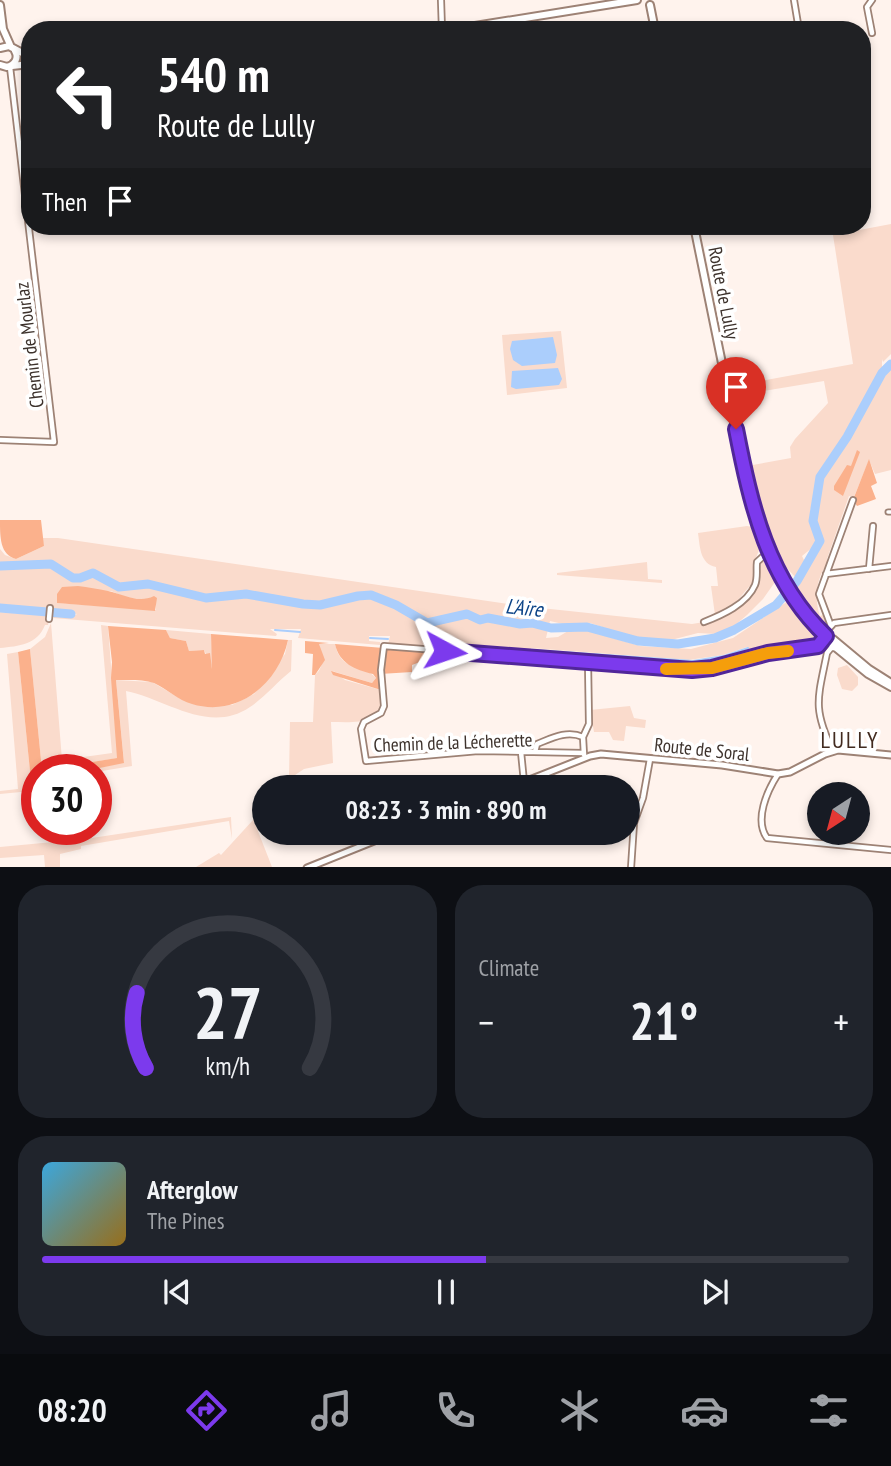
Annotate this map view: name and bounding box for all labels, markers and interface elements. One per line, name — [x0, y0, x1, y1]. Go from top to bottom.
text: 540 m — [157, 42, 270, 106]
icon: left — [42, 49, 133, 140]
text: Route de Lully — [157, 104, 315, 146]
icon: arrive — [101, 182, 139, 220]
text: Then — [42, 185, 87, 218]
street label: Route de Lully — [703, 245, 745, 342]
street label: Chemin de Mourlaz — [9, 281, 49, 409]
pin — [706, 357, 766, 429]
icon: arrive — [717, 368, 755, 406]
water label: L'Aire — [504, 592, 545, 623]
position arrow — [408, 614, 482, 688]
district label: LULLY — [820, 725, 880, 754]
street label: Chemin de la Lécherette — [373, 727, 533, 757]
street label: Route de Soral — [653, 732, 751, 766]
speed limit sign: 30 — [21, 754, 112, 845]
north arrow — [807, 782, 870, 845]
map controls — [807, 782, 870, 845]
text: 08:23 · 3 min · 890 m — [346, 793, 546, 826]
text: Climate — [479, 953, 539, 982]
text: 27 — [192, 964, 262, 1058]
text: 21° — [629, 987, 698, 1054]
text: − — [479, 997, 494, 1046]
text: + — [833, 997, 849, 1046]
text: km/h — [205, 1049, 249, 1081]
text: Afterglow — [147, 1173, 238, 1206]
text: The Pines — [147, 1206, 225, 1235]
icon: previous — [158, 1273, 196, 1311]
icon: pause — [427, 1273, 465, 1311]
icon: next — [696, 1273, 734, 1311]
icon: directions — [182, 1386, 231, 1435]
icon: music — [307, 1386, 356, 1435]
icon: phone — [431, 1386, 480, 1435]
icon: climate — [555, 1386, 604, 1435]
icon: car — [680, 1386, 729, 1435]
icon: filters — [804, 1386, 853, 1435]
text: 08:20 — [38, 1389, 107, 1431]

